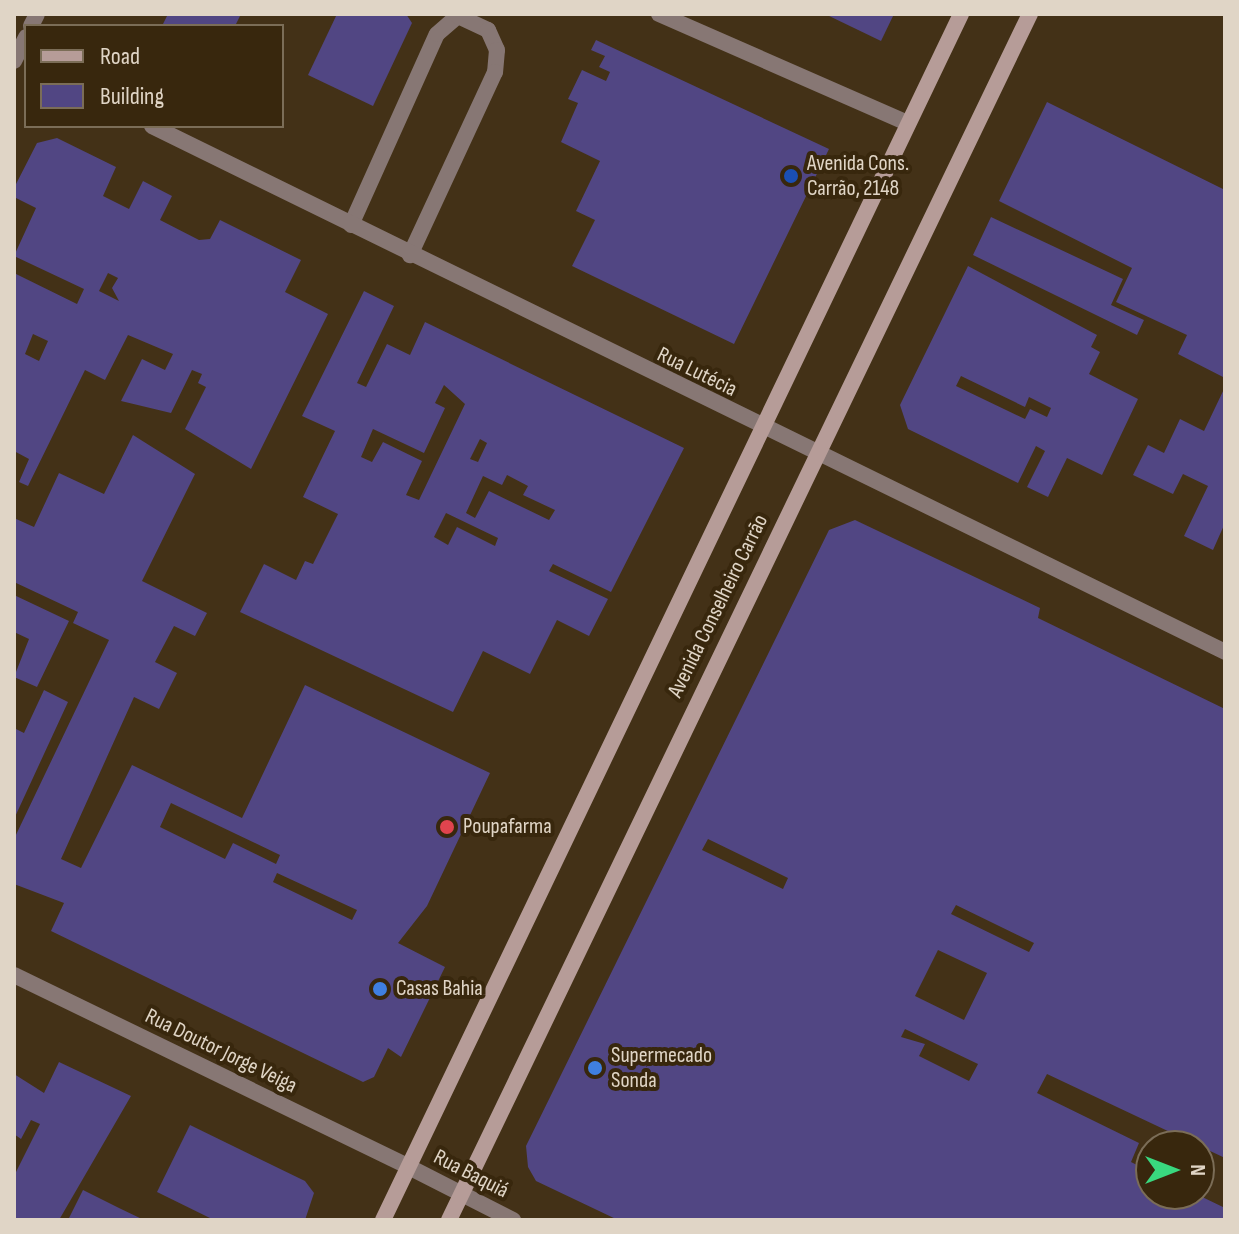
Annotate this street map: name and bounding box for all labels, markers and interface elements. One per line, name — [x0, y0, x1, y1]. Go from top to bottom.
legend — [24, 24, 284, 128]
text: Road — [100, 42, 140, 71]
text: Building — [100, 82, 164, 111]
place label: Avenida Cons. Carrão, 2148 — [807, 150, 909, 202]
marker: Avenida Cons. Carrão, 2148 — [782, 167, 800, 185]
street label: Rua Lutécia — [653, 341, 741, 403]
street label: Avenida Conselheiro Carrão — [662, 510, 774, 702]
place label: Poupafarma — [463, 814, 552, 840]
marker: Poupafarma — [438, 818, 456, 836]
place label: Casas Bahia — [396, 976, 483, 1002]
marker: Casas Bahia — [371, 980, 389, 998]
street label: Rua Doutor Jorge Veiga — [141, 1003, 301, 1099]
place label: Supermecado Sonda — [611, 1042, 712, 1094]
marker: Supermecado Sonda — [586, 1059, 604, 1077]
north arrow — [1135, 1130, 1215, 1210]
street label: Rua Baquiá — [429, 1144, 513, 1204]
text: N — [1184, 1164, 1211, 1176]

